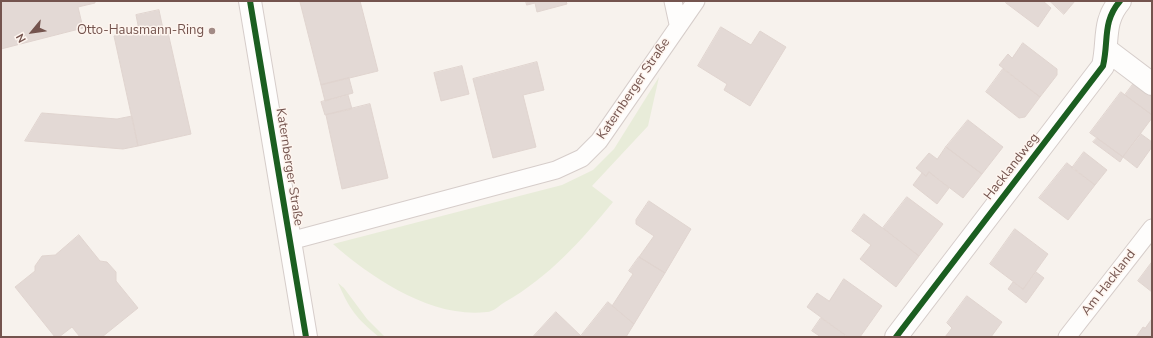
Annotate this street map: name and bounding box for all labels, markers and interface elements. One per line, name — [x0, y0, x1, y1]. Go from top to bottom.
north arrow — [12, 12, 52, 52]
place label: Otto-Hausmann-Ring — [77, 23, 204, 39]
marker: Otto-Hausmann-Ring — [207, 26, 217, 36]
text: N — [13, 31, 30, 45]
street label: Katernberger Straße — [594, 35, 674, 143]
street label: Katernberger Straße — [272, 107, 306, 227]
street label: Hacklandweg — [981, 131, 1043, 203]
street label: Am Hackland — [1079, 247, 1139, 319]

